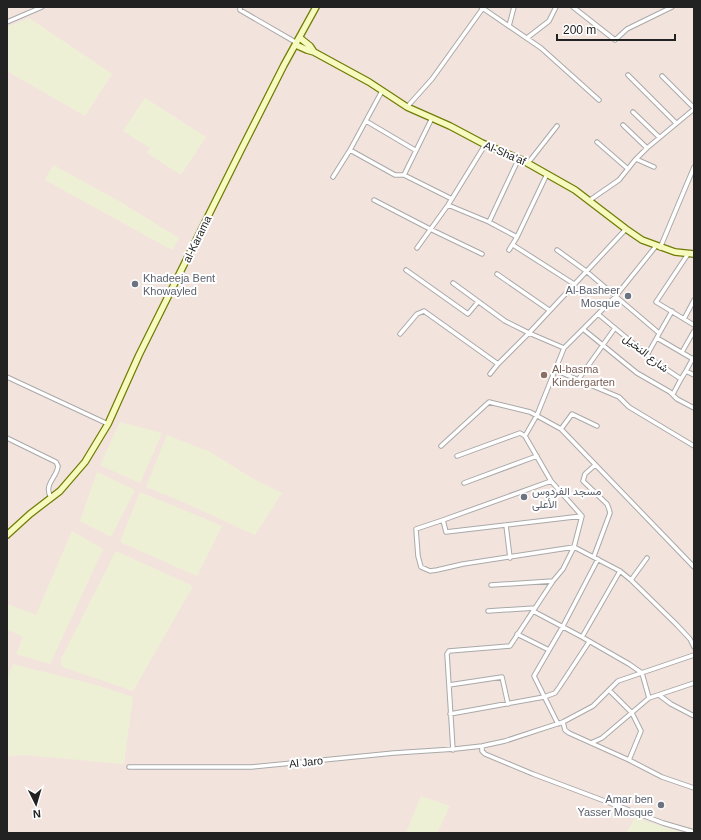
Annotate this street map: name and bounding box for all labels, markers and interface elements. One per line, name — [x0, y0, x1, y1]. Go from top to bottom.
scale bar — [557, 16, 675, 42]
text: 200 m — [563, 23, 596, 37]
street label: Al-Sha'af — [482, 139, 529, 168]
street label: al-Karama — [180, 213, 214, 264]
place label: Khadeeja Bent Khowayled — [143, 272, 215, 297]
marker: Khadeeja Bent Khowayled — [130, 279, 140, 289]
place label: Al-Basheer Mosque — [566, 284, 620, 309]
marker: Al-Basheer Mosque — [623, 291, 633, 301]
street label: شارع النخيل — [620, 332, 671, 376]
place label: Al-basma Kindergarten — [552, 363, 615, 388]
marker: Al-basma Kindergarten — [539, 370, 549, 380]
place label: مسجد الفردوس الأعلى — [532, 485, 601, 511]
marker: مسجد الفردوس الأعلى — [519, 492, 529, 502]
street label: Al Jaro — [288, 754, 324, 770]
north arrow — [16, 784, 56, 824]
place label: Amar ben Yasser Mosque — [577, 793, 653, 818]
marker: Amar ben Yasser Mosque — [656, 800, 666, 810]
text: N — [32, 808, 41, 820]

